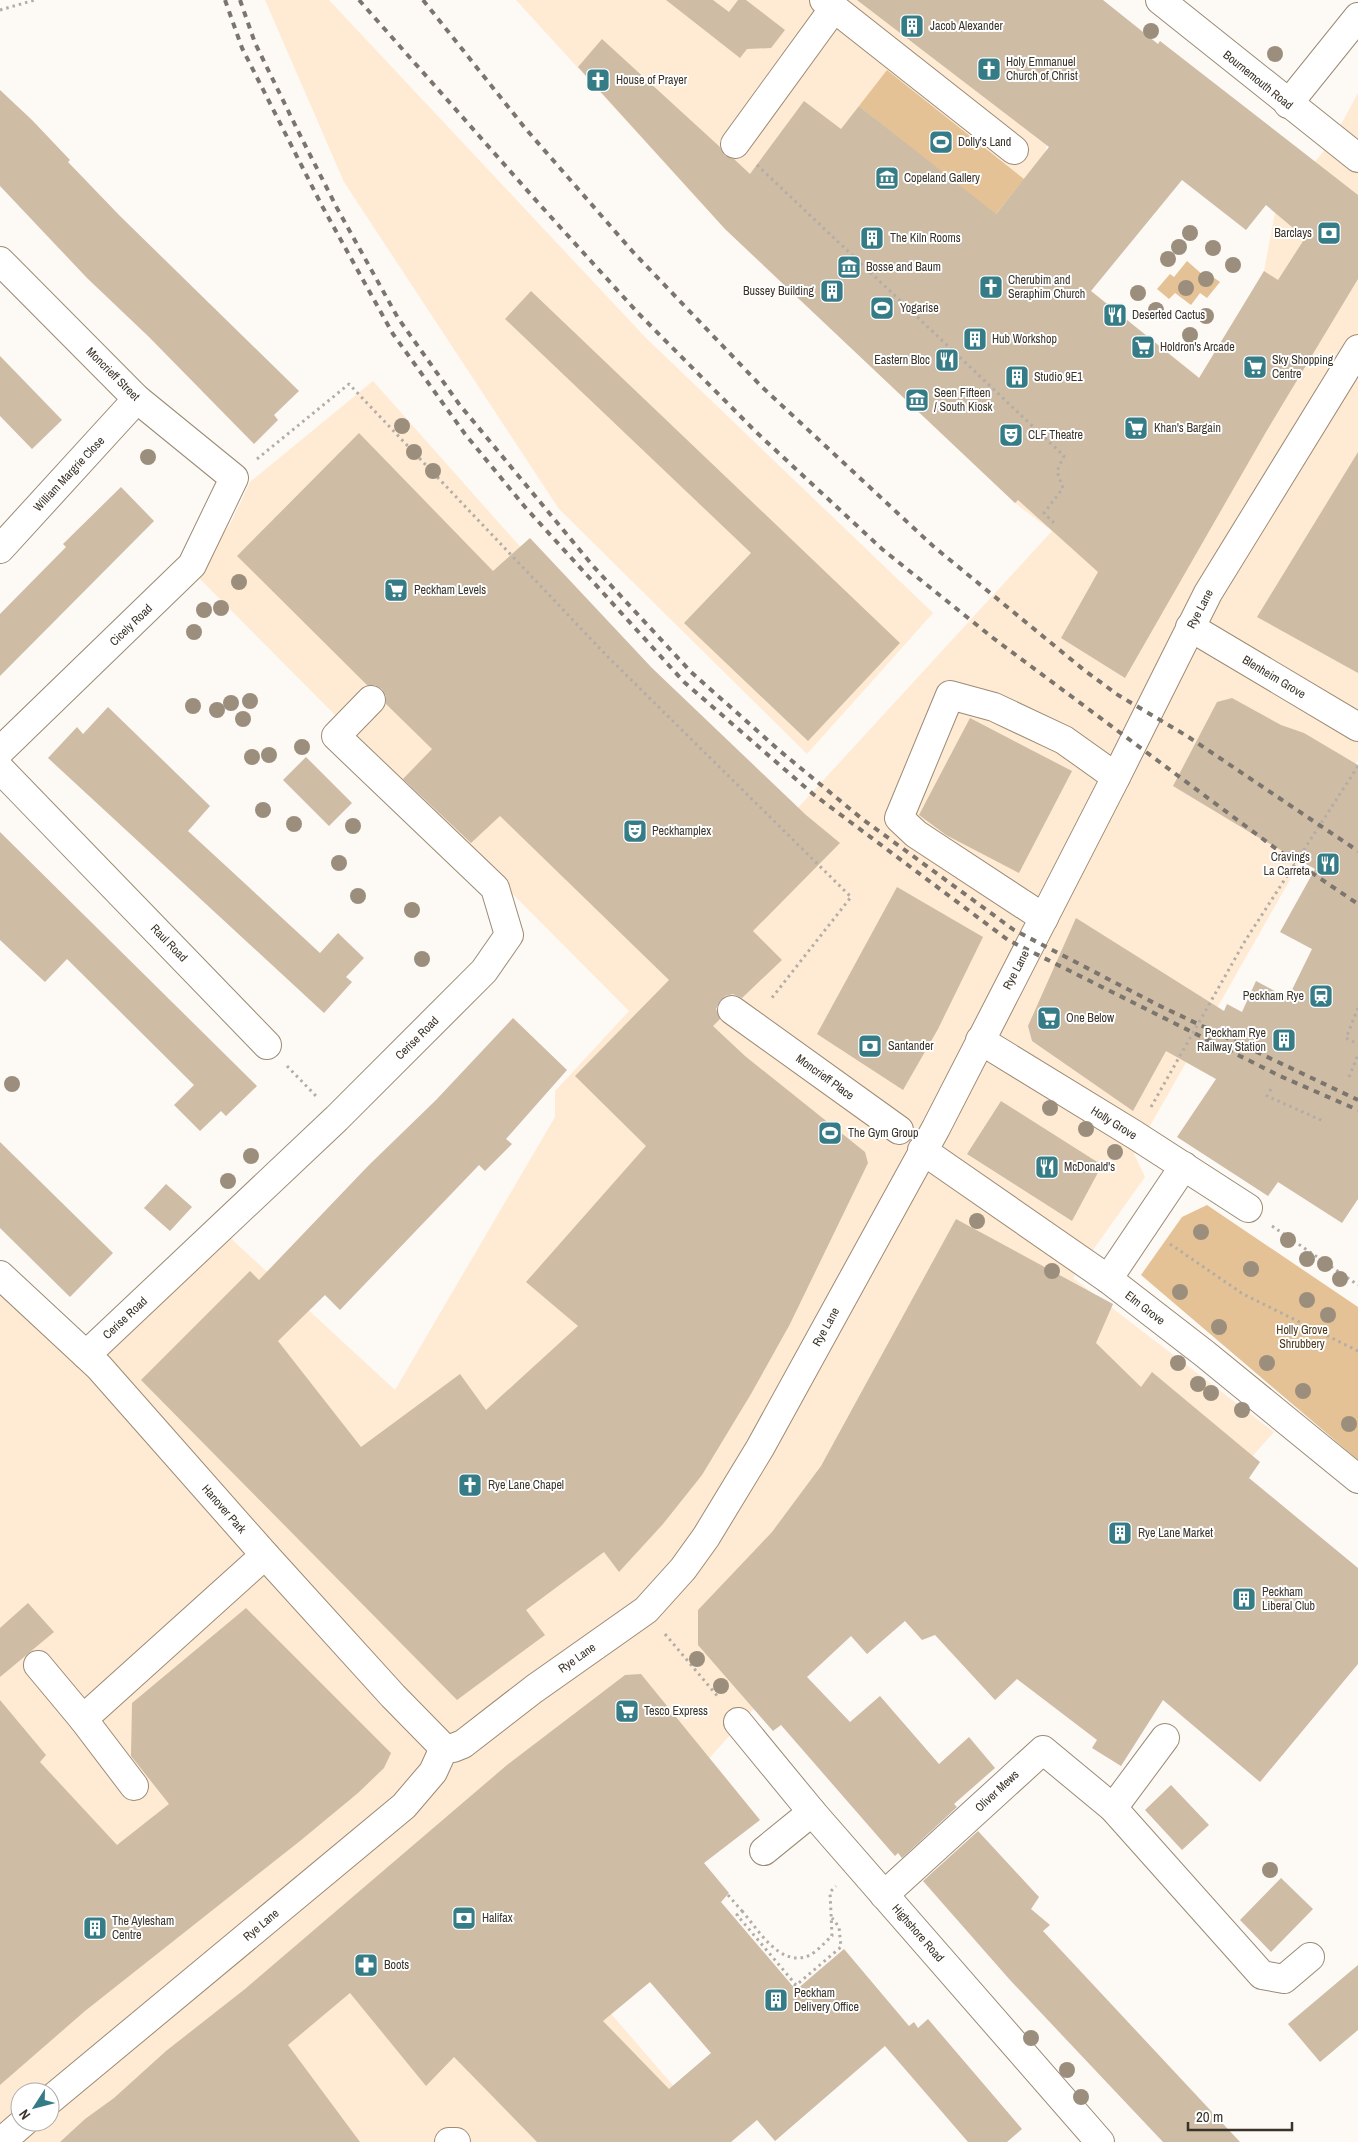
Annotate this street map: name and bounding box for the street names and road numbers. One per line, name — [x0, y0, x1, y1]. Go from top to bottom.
street label: Bournemouth Road — [1220, 47, 1296, 113]
street label: Moncrieff Street — [83, 344, 144, 405]
street label: William Margrie Close — [30, 433, 108, 515]
street label: Rye Lane — [1183, 587, 1217, 631]
street label: Cicely Road — [106, 601, 156, 649]
street label: Blenheim Grove — [1239, 652, 1309, 702]
street label: Raul Road — [147, 921, 191, 965]
street label: Rye Lane — [999, 948, 1033, 992]
street label: Cerise Road — [392, 1013, 442, 1063]
street label: Moncrieff Place — [793, 1050, 857, 1104]
street label: Holly Grove — [1088, 1103, 1140, 1143]
street label: Elm Grove — [1122, 1287, 1168, 1329]
street label: Cerise Road — [99, 1293, 151, 1343]
street label: Rye Lane — [809, 1305, 843, 1349]
street label: Hanover Park — [198, 1481, 250, 1537]
street label: Rye Lane — [555, 1639, 599, 1677]
street label: Oliver Mews — [972, 1766, 1023, 1815]
street label: Highshore Road — [888, 1901, 948, 1965]
street label: Rye Lane — [240, 1905, 282, 1945]

